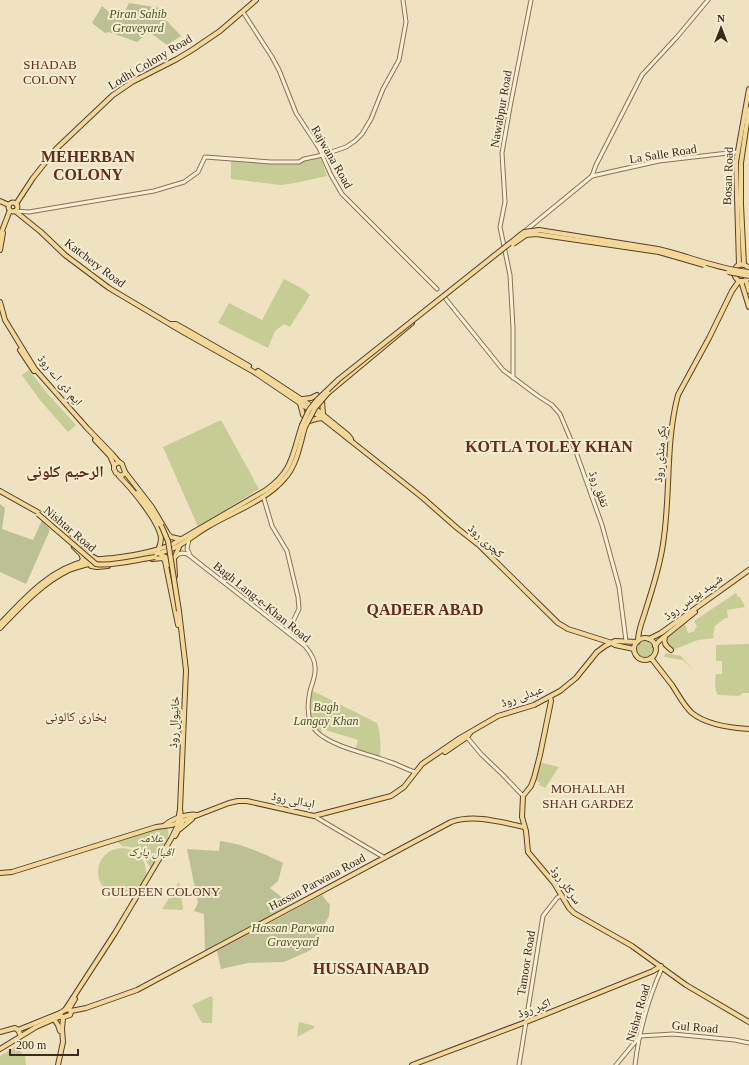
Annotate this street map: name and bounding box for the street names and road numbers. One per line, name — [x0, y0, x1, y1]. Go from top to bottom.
street label: Lodhi Colony Road — [106, 31, 194, 93]
street label: Nawabpur Road — [487, 69, 515, 149]
street label: Rajwana Road — [308, 123, 356, 191]
street label: La Salle Road — [628, 142, 698, 166]
street label: Bosan Road — [720, 147, 736, 205]
street label: Katchery Road — [62, 236, 128, 290]
street label: ایم ڈی اے روڈ — [34, 352, 85, 409]
street label: بکر منڈی روڈ — [651, 425, 669, 483]
street label: تغلق روڈ — [586, 469, 612, 510]
street label: Nishtar Road — [41, 503, 99, 555]
street label: کچری روڈ — [465, 521, 507, 561]
street label: Bagh Lang-e-Khan Road — [211, 559, 313, 645]
street label: شہید یونس روڈ — [661, 571, 725, 623]
street label: عبدلی روڈ — [499, 682, 545, 710]
street label: خانیوال روڈ — [166, 695, 182, 748]
street label: ابدالی روڈ — [270, 789, 316, 811]
street label: Hassan Parwana Road — [266, 851, 368, 913]
street label: سرکلر روڈ — [547, 863, 585, 907]
street label: Tamoor Road — [514, 930, 538, 996]
street label: Nishat Road — [623, 982, 653, 1044]
street label: اکبر روڈ — [515, 995, 553, 1021]
street label: Gul Road — [671, 1018, 719, 1036]

